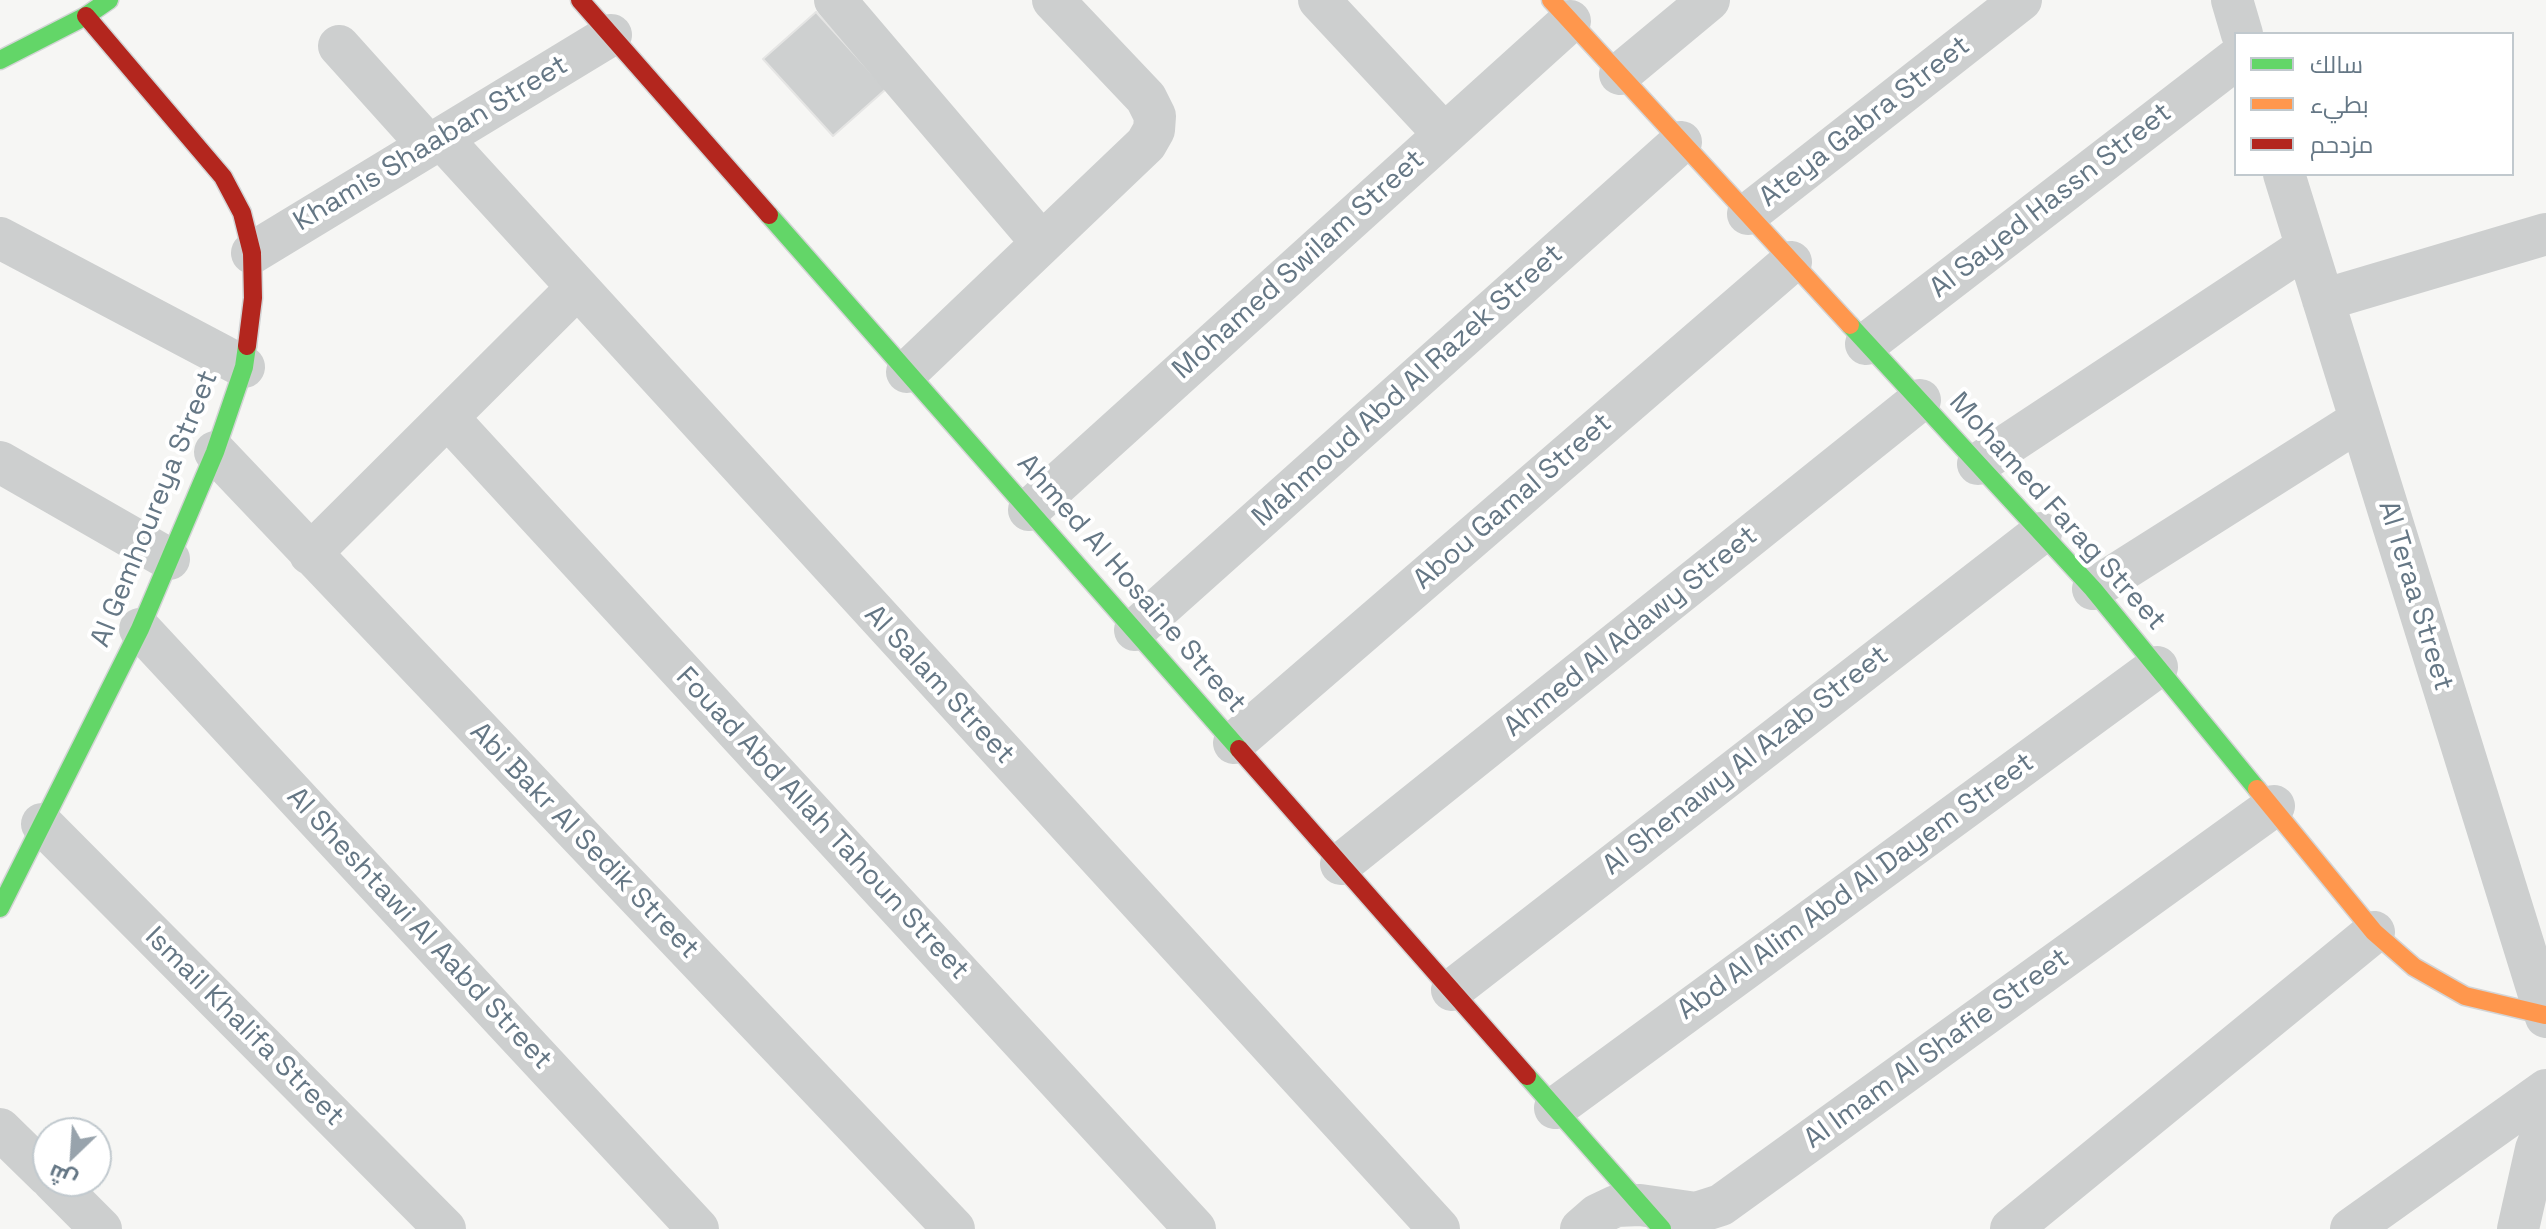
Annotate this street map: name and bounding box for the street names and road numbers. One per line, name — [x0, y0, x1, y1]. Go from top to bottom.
street label: Ateya Gabra Street — [1753, 29, 1977, 215]
street label: Khamis Shaaban Street — [288, 49, 574, 239]
street label: Al Sayed Hassn Street — [1923, 96, 2179, 306]
street label: Mohamed Swilam Street — [1166, 143, 1432, 387]
street label: Mahmoud Abd Al Razek Street — [1246, 238, 1570, 534]
street label: Al Gemhoureya Street — [84, 366, 226, 652]
street label: Mohamed Farag Street — [1941, 386, 2173, 638]
street label: Abou Gamal Street — [1407, 407, 1619, 597]
street label: Ahmed Al Hosaine Street — [1009, 448, 1253, 720]
street label: Al Teraa Street — [2370, 497, 2460, 695]
street label: Ahmed Al Adawy Street — [1498, 519, 1764, 745]
street label: Al Salam Street — [857, 599, 1021, 771]
street label: Al Shenawy Al Azab Street — [1597, 639, 1895, 883]
street label: Fouad Abd Allah Tahoun Street — [668, 661, 976, 987]
street label: Abi Bakr Al Sedik Street — [462, 716, 706, 966]
street label: Abd Al Alim Abd Al Dayem Street — [1671, 746, 2041, 1028]
street label: Al Sheshtawi Al Aabd Street — [279, 781, 559, 1077]
street label: Ismail Khalifa Street — [137, 920, 351, 1134]
street label: Al Imam Al Shafie Street — [1798, 942, 2076, 1156]

